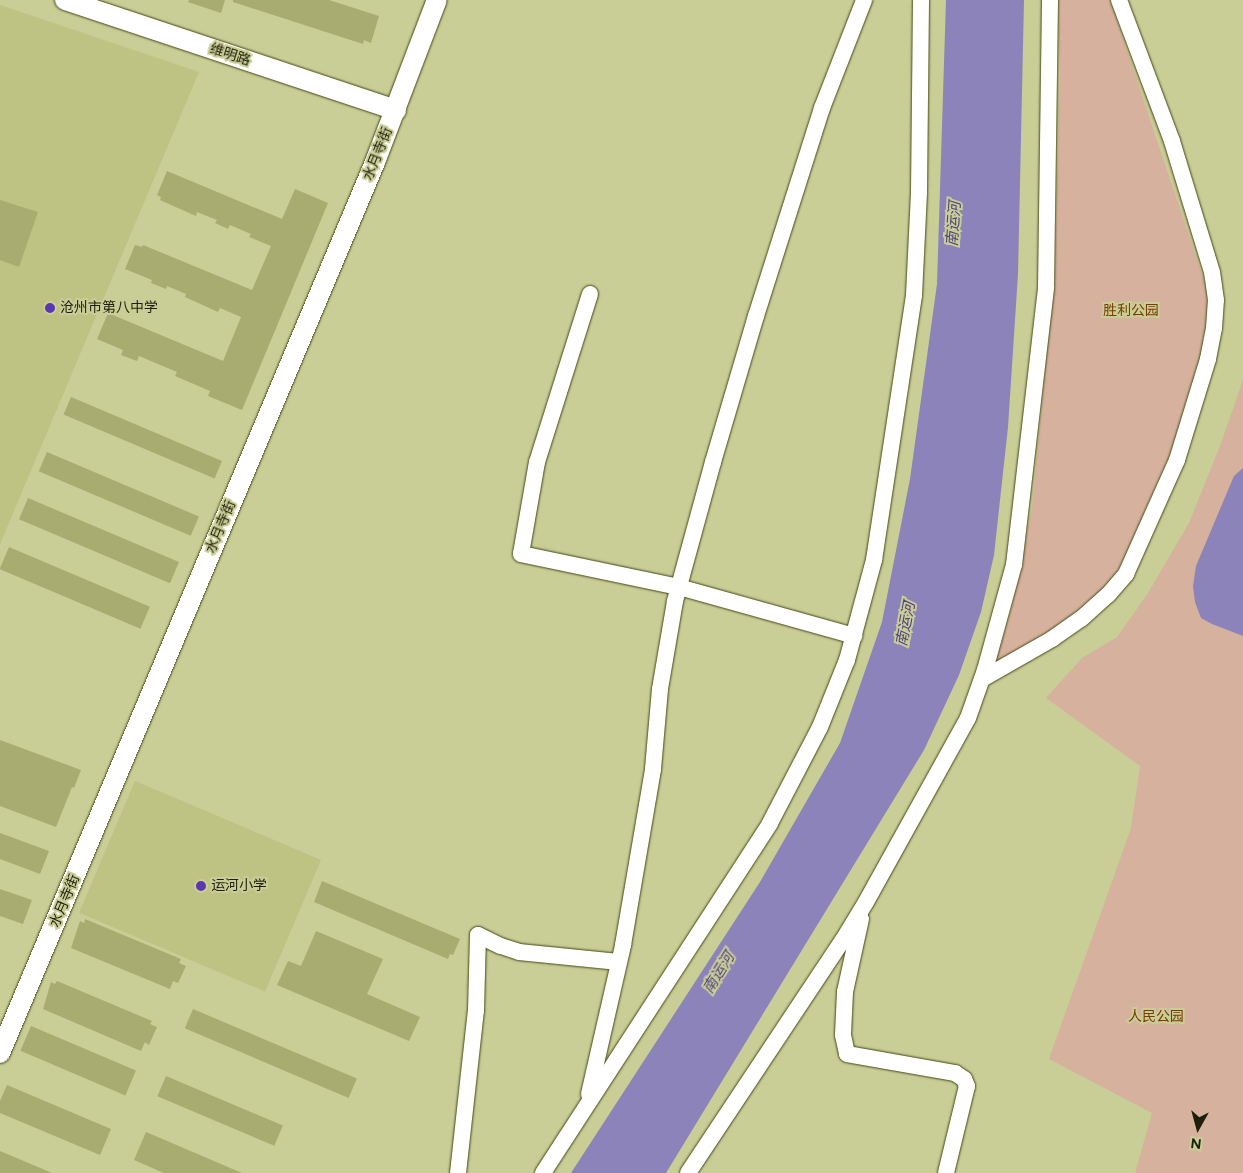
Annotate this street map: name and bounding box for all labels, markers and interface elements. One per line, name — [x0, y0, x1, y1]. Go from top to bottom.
street label: 维明路 — [207, 41, 253, 69]
street label: 水月寺街 — [360, 125, 396, 183]
water label: 南运河 — [943, 201, 965, 247]
place label: 沧州市第八中学 — [60, 300, 158, 316]
marker: 沧州市第八中学 — [44, 302, 56, 314]
park label: 胜利公园 — [1103, 303, 1159, 319]
street label: 水月寺街 — [202, 498, 240, 556]
water label: 南运河 — [893, 600, 919, 648]
street label: 水月寺街 — [46, 872, 84, 930]
place label: 运河小学 — [211, 878, 267, 894]
marker: 运河小学 — [195, 880, 207, 892]
water label: 南运河 — [699, 949, 739, 997]
park label: 人民公园 — [1128, 1009, 1184, 1025]
north arrow — [1173, 1103, 1223, 1153]
text: N — [1190, 1134, 1203, 1152]

